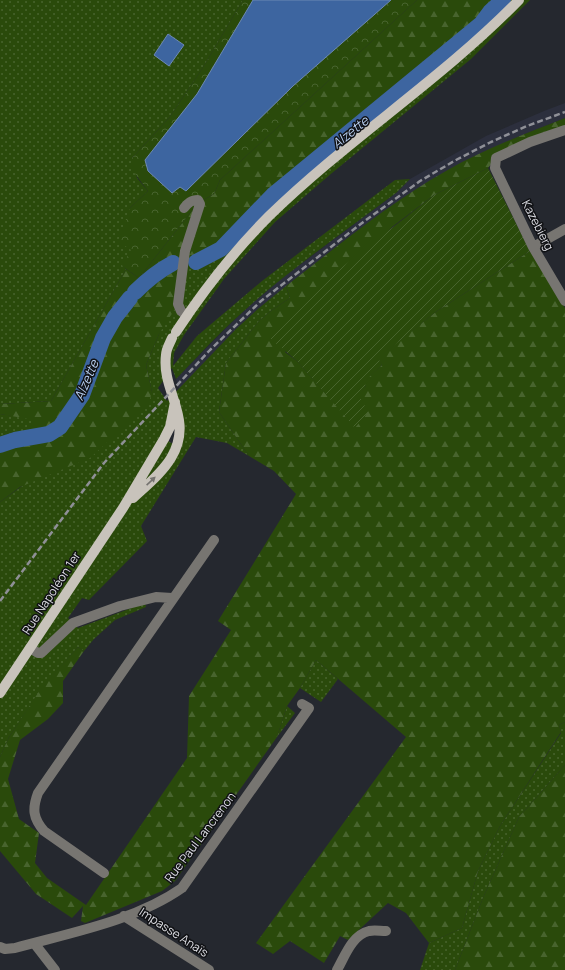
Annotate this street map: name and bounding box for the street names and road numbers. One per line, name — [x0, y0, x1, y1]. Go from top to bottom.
street label: Kazebierg — [518, 197, 558, 253]
street label: Rue Napoléon 1er — [18, 548, 85, 638]
street label: Rue Paul Lancrenon — [160, 788, 240, 886]
street label: Impasse Anaïs — [136, 903, 212, 961]

